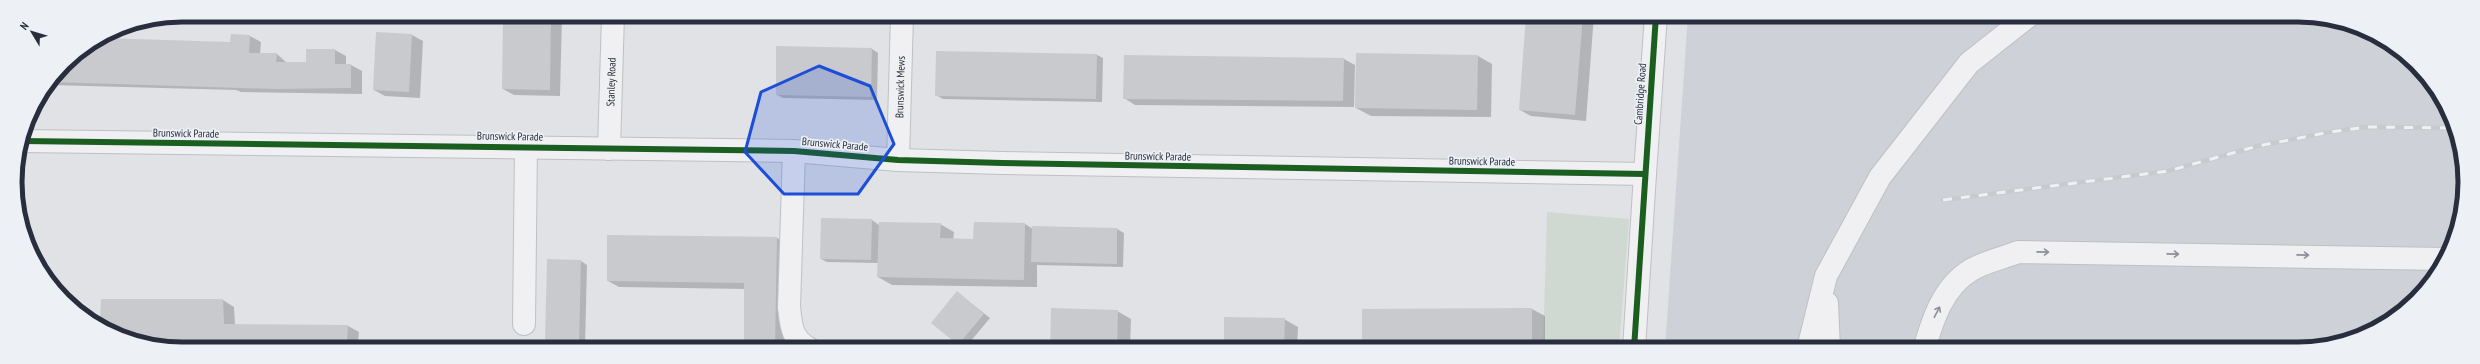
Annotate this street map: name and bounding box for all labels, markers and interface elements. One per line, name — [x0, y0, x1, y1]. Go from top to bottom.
north arrow — [12, 12, 52, 52]
text: N — [17, 19, 31, 32]
street label: Brunswick Mews — [892, 55, 908, 118]
street label: Stanley Road — [603, 57, 619, 107]
street label: Cambridge Road — [1631, 62, 1649, 125]
street label: Brunswick Parade — [153, 125, 220, 141]
street label: Brunswick Parade — [477, 128, 544, 144]
street label: Brunswick Parade — [801, 134, 869, 154]
street label: Brunswick Parade — [1125, 148, 1192, 164]
street label: Brunswick Parade — [1449, 153, 1516, 169]
one-way arrow — [2036, 249, 2049, 256]
one-way arrow — [2166, 250, 2179, 258]
one-way arrow — [2296, 251, 2309, 259]
one-way arrow — [1934, 306, 1941, 318]

